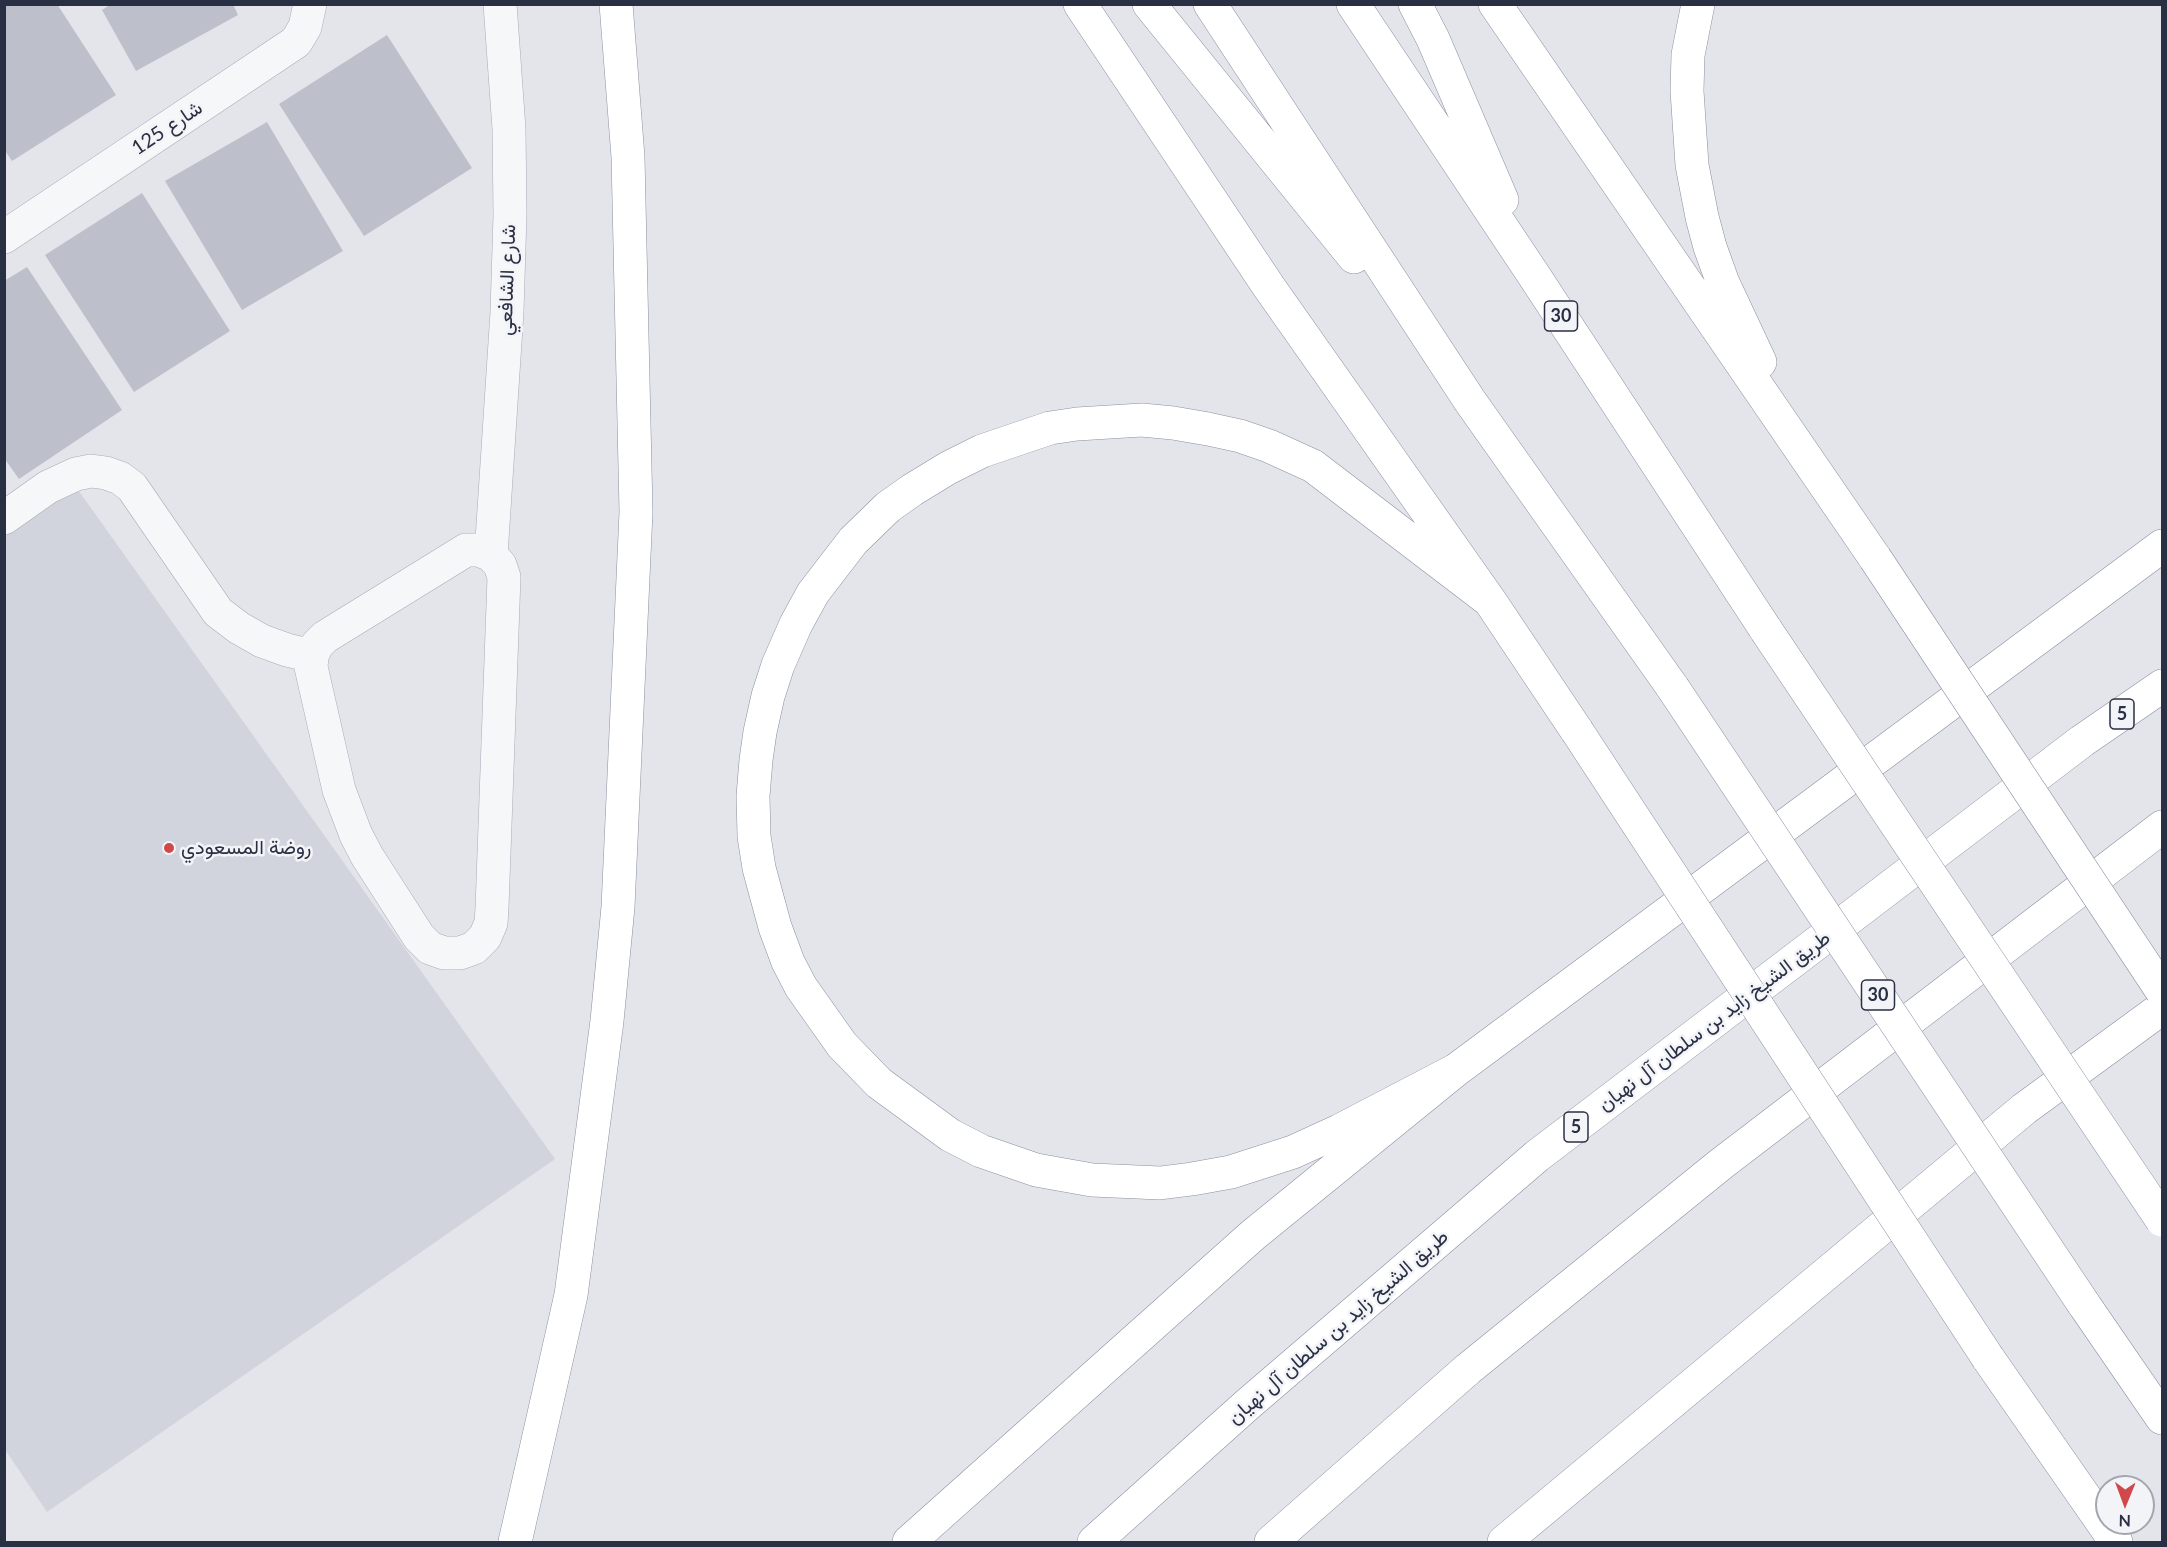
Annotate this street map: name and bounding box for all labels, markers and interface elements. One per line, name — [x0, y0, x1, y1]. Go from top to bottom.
street label: شارع 125 — [127, 96, 207, 160]
street label: شارع الشافعي — [493, 224, 521, 336]
road number: 30 — [1544, 301, 1578, 331]
road number: 5 — [2110, 699, 2134, 729]
place label: روضة المسعودي — [181, 836, 311, 860]
marker: روضة المسعودي — [162, 841, 176, 855]
street label: طريق الشيخ زايد بن سلطان آل نهيان — [1593, 926, 1835, 1116]
road number: 30 — [1862, 980, 1894, 1010]
road number: 5 — [1564, 1112, 1588, 1142]
street label: طريق الشيخ زايد بن سلطان آل نهيان — [1223, 1225, 1453, 1429]
north arrow — [2095, 1475, 2155, 1535]
text: N — [2118, 1512, 2131, 1531]

